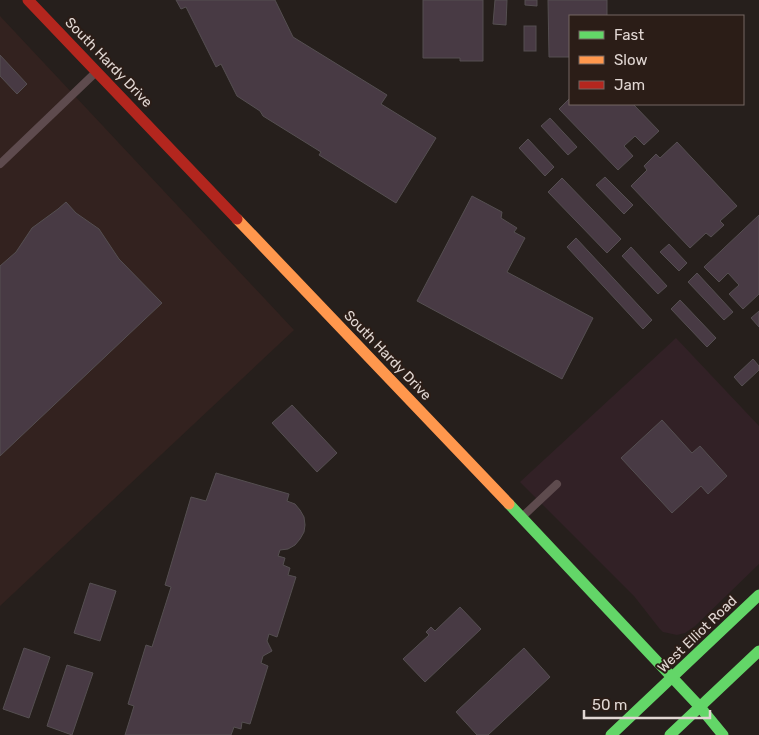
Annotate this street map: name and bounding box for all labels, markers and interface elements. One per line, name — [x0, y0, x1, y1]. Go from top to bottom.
street label: South Hardy Drive — [61, 14, 156, 111]
legend — [569, 15, 744, 105]
text: Fast — [614, 26, 644, 44]
text: Slow — [614, 51, 647, 69]
text: Jam — [614, 76, 645, 94]
street label: South Hardy Drive — [340, 307, 435, 404]
street label: West Elliot Road — [654, 592, 740, 676]
scale bar — [584, 688, 710, 720]
text: 50 m — [592, 696, 627, 714]

